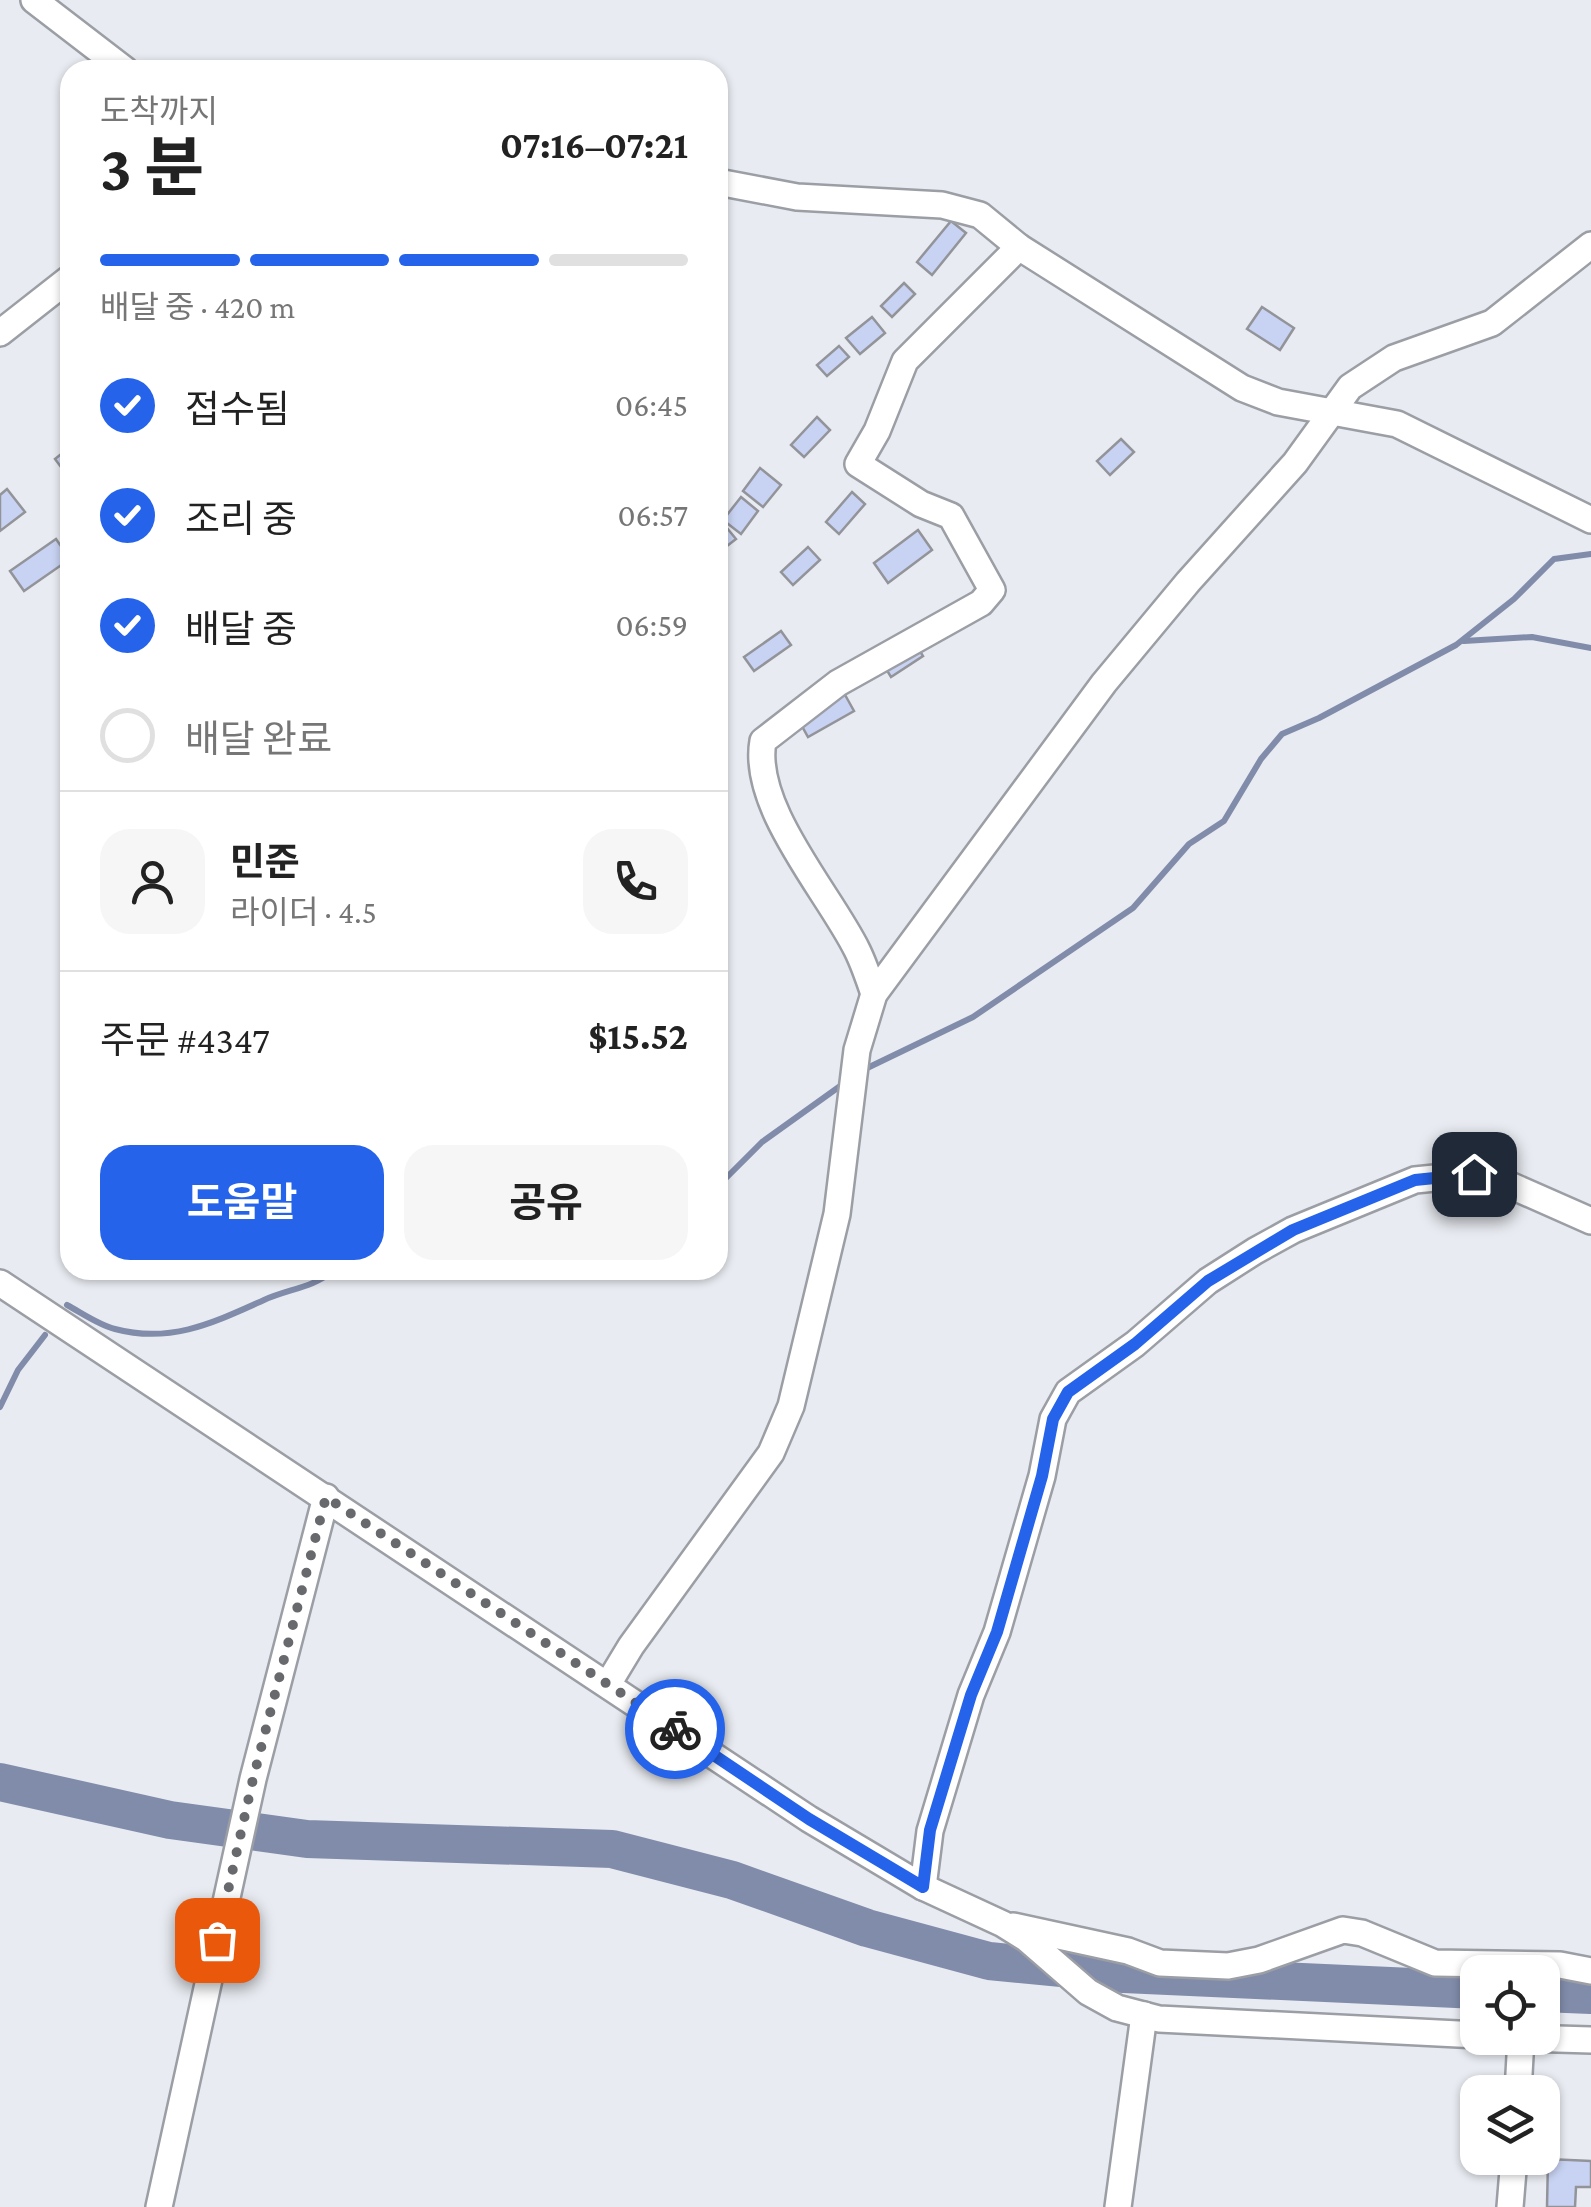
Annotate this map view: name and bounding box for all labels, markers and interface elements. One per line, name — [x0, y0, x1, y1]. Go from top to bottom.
text: 도착까지 — [100, 93, 218, 129]
text: 07:16–07:21 — [500, 124, 688, 166]
text: 3 분 — [100, 132, 204, 204]
text: 배달 중 · 420 m — [100, 289, 295, 325]
icon: check — [100, 378, 155, 433]
text: 06:45 — [615, 387, 688, 423]
text: 접수됨 — [185, 388, 290, 430]
icon: check — [100, 488, 155, 543]
text: 06:57 — [617, 497, 688, 533]
text: 조리 중 — [185, 498, 297, 540]
icon: check — [100, 598, 155, 653]
text: 06:59 — [615, 607, 688, 643]
text: 배달 중 — [185, 608, 297, 650]
text: 배달 완료 — [185, 718, 332, 760]
button: person — [100, 829, 205, 934]
button: phone — [583, 829, 688, 934]
text: 민준 — [230, 841, 300, 883]
text: 라이더 · 4.5 — [230, 894, 377, 930]
text: $15.52 — [588, 1015, 688, 1057]
text: 주문 #4347 — [100, 1019, 270, 1061]
pin — [1432, 1132, 1517, 1217]
button: 도움말 — [100, 1145, 384, 1260]
button: 공유 — [404, 1145, 688, 1260]
icon: home — [1447, 1147, 1502, 1202]
courier — [625, 1679, 725, 1779]
icon: bike — [648, 1702, 703, 1757]
pin — [175, 1898, 260, 1983]
icon: bag — [190, 1913, 245, 1968]
map controls — [1460, 1955, 1560, 2175]
button: locate — [1460, 1955, 1560, 2055]
button: layers — [1460, 2075, 1560, 2175]

